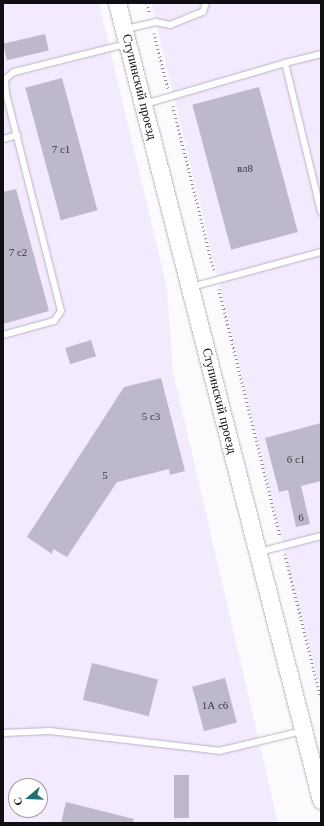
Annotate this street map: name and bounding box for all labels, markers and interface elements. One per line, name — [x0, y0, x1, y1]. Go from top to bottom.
street label: Ступинский проезд — [118, 33, 160, 141]
house number: 7 с1 — [52, 142, 70, 156]
house number: вл8 — [237, 161, 253, 175]
house number: 7 с2 — [9, 245, 27, 259]
street label: Ступинский проезд — [198, 347, 240, 455]
house number: 5 с3 — [142, 409, 160, 423]
house number: 6 с1 — [287, 452, 305, 466]
house number: 5 — [102, 468, 108, 482]
house number: 6 — [298, 510, 304, 524]
house number: 1А с6 — [202, 698, 228, 712]
north arrow — [8, 778, 48, 818]
text: С — [11, 796, 25, 807]

